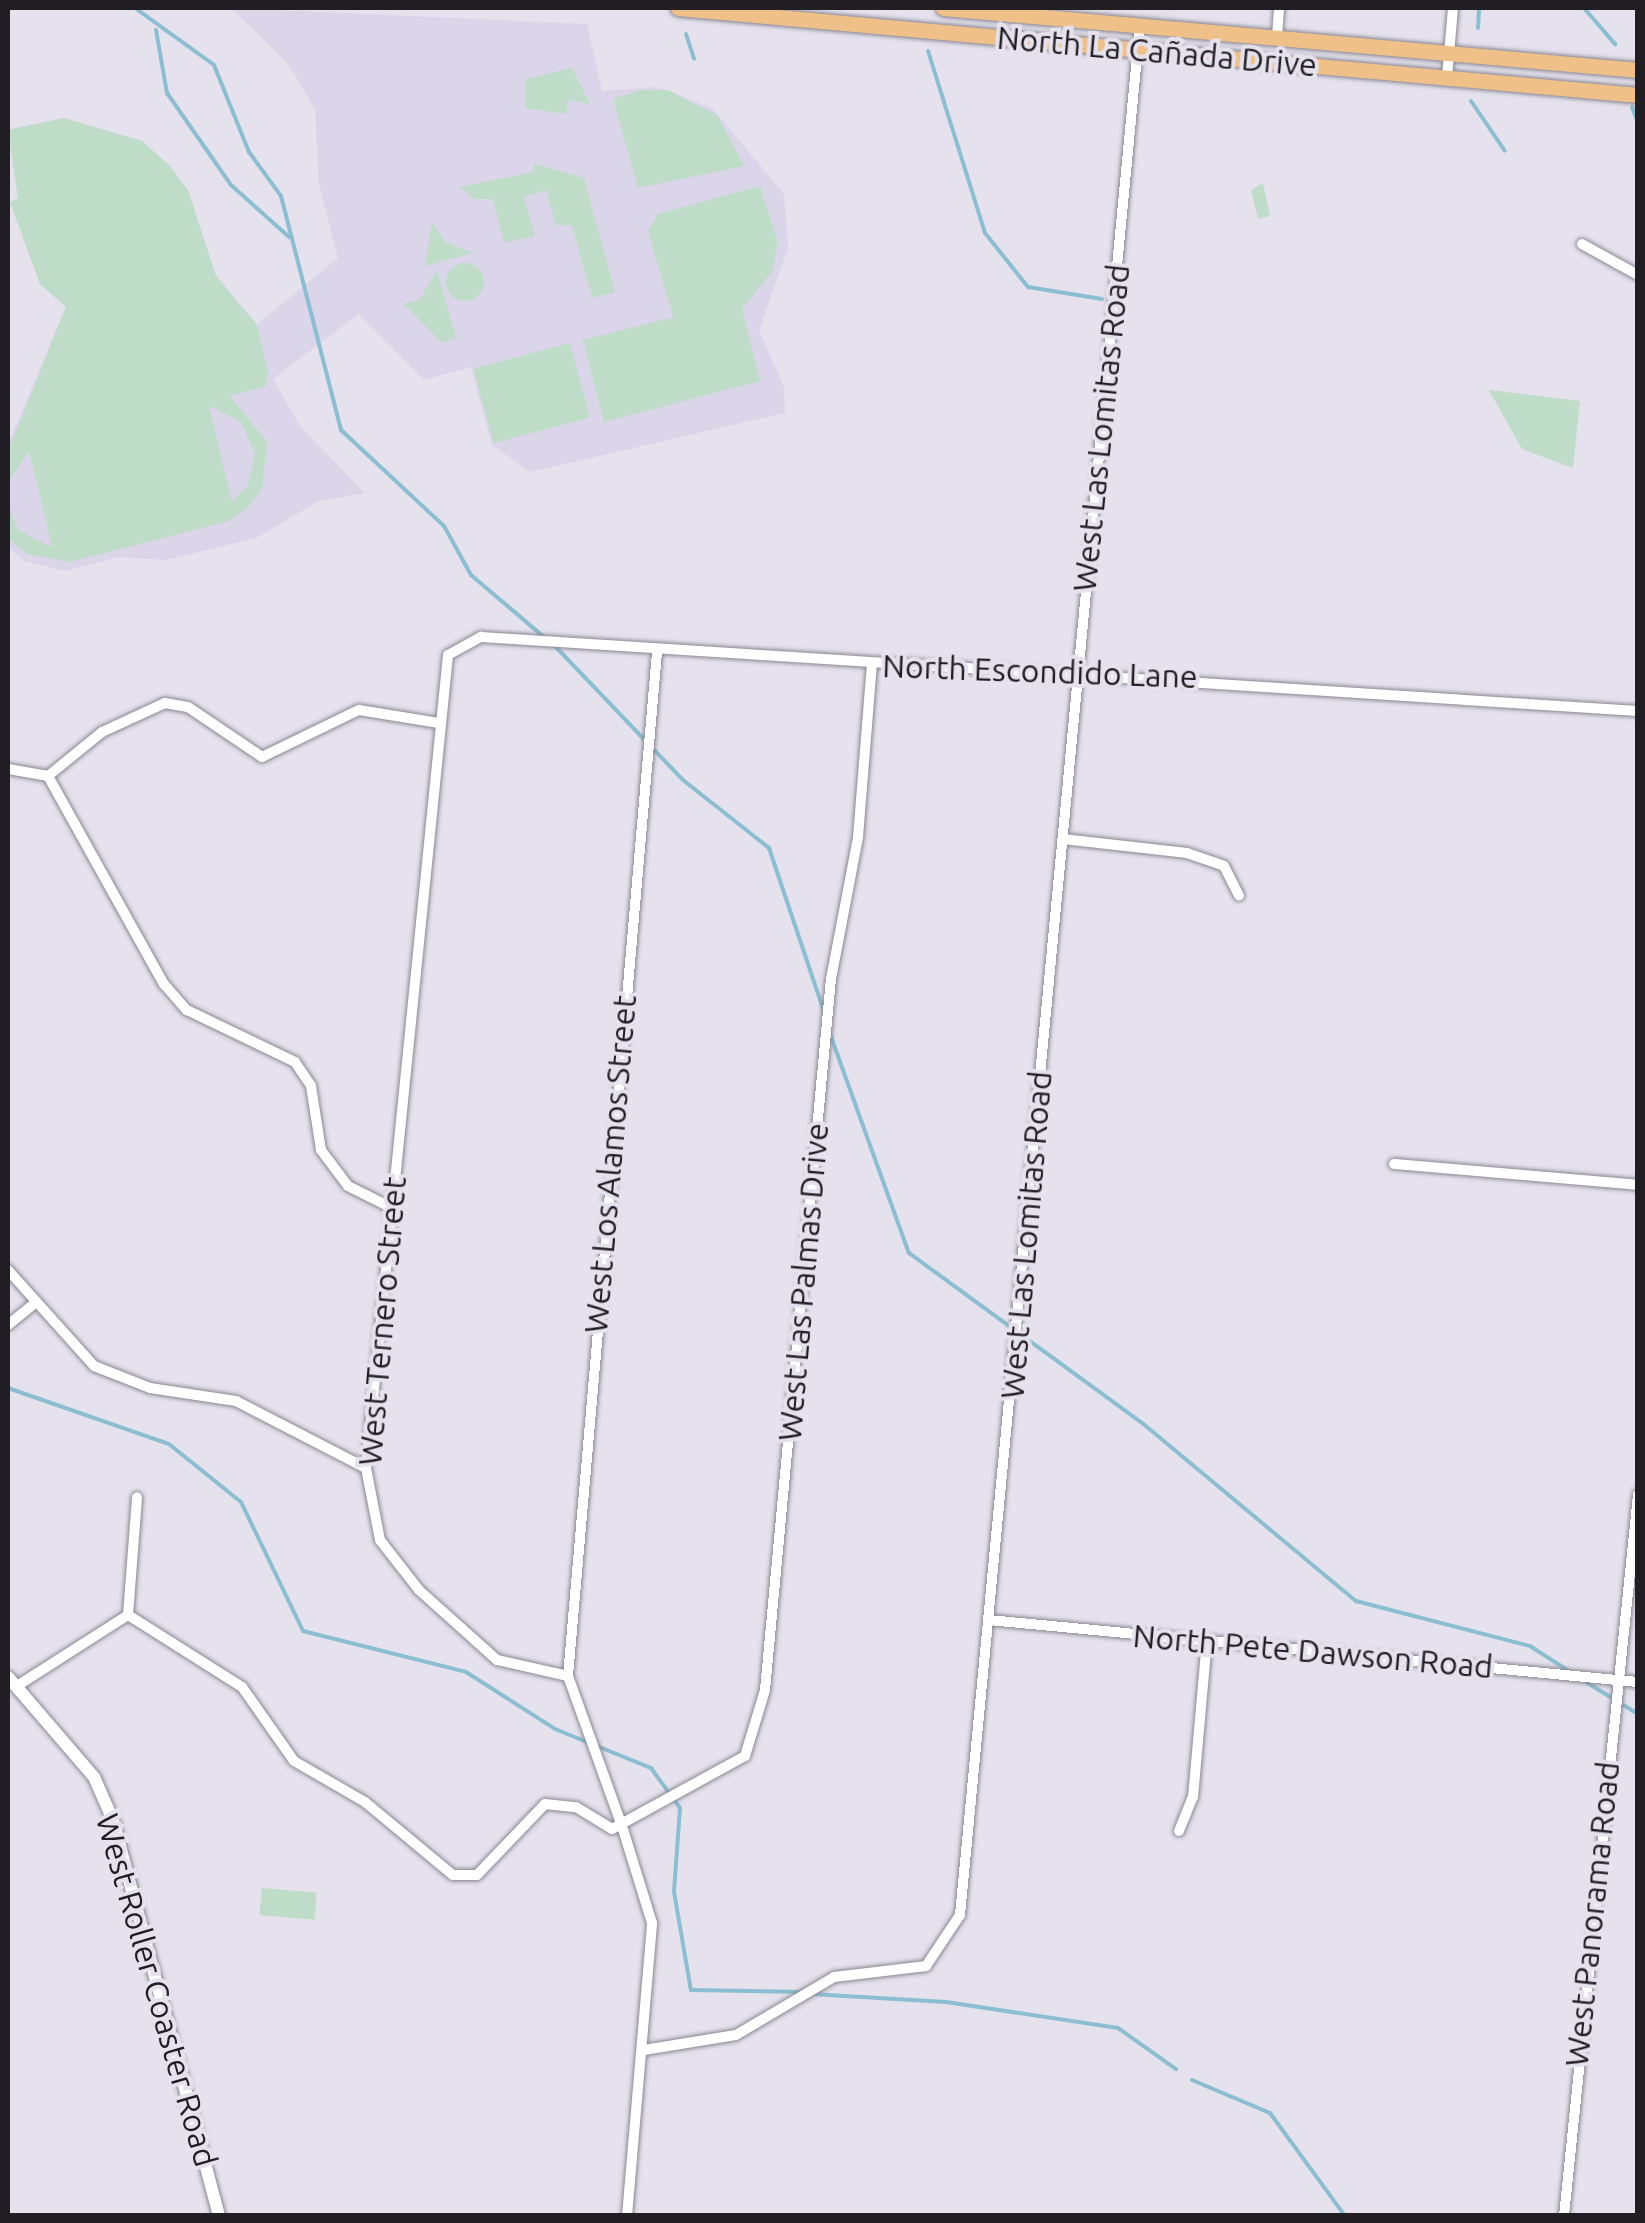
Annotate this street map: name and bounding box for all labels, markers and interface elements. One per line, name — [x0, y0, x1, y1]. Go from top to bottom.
street label: North La Cañada Drive — [995, 18, 1319, 84]
street label: West Las Lomitas Road — [1065, 262, 1137, 594]
street label: North Escondido Lane — [882, 646, 1198, 696]
street label: West Los Alamos Street — [576, 993, 644, 1335]
street label: West Las Lomitas Road — [993, 1070, 1059, 1400]
street label: West Las Palmas Drive — [770, 1121, 836, 1443]
street label: West Ternero Street — [350, 1175, 414, 1467]
street label: North Pete Dawson Road — [1131, 1616, 1495, 1686]
street label: West Panorama Road — [1557, 1760, 1627, 2068]
street label: West Roller Coaster Road — [88, 1809, 226, 2171]

